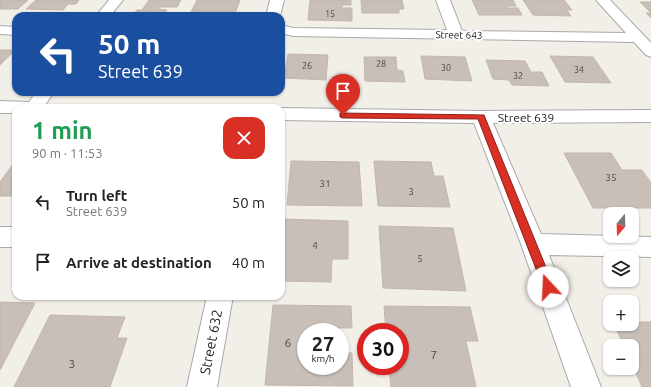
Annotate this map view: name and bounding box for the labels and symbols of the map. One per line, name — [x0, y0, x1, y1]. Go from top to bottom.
house number: 15 — [325, 9, 335, 19]
street label: Street 643 — [435, 29, 483, 41]
house number: 28 — [376, 59, 386, 69]
house number: 26 — [302, 61, 312, 71]
house number: 30 — [441, 63, 451, 73]
house number: 34 — [574, 65, 584, 75]
house number: 32 — [513, 71, 523, 81]
pin — [326, 74, 360, 115]
street label: Street 639 — [498, 111, 554, 124]
house number: 35 — [605, 172, 617, 183]
house number: 31 — [319, 178, 331, 189]
house number: 3 — [408, 186, 414, 197]
north arrow — [603, 207, 639, 243]
house number: 4 — [312, 240, 318, 251]
house number: 5 — [417, 253, 423, 264]
position arrow — [527, 266, 569, 308]
street label: Street 632 — [197, 308, 225, 376]
speed limit sign: 30 — [357, 323, 409, 375]
house number: 6 — [285, 336, 292, 349]
house number: 7 — [431, 348, 437, 361]
house number: 3 — [69, 357, 75, 370]

